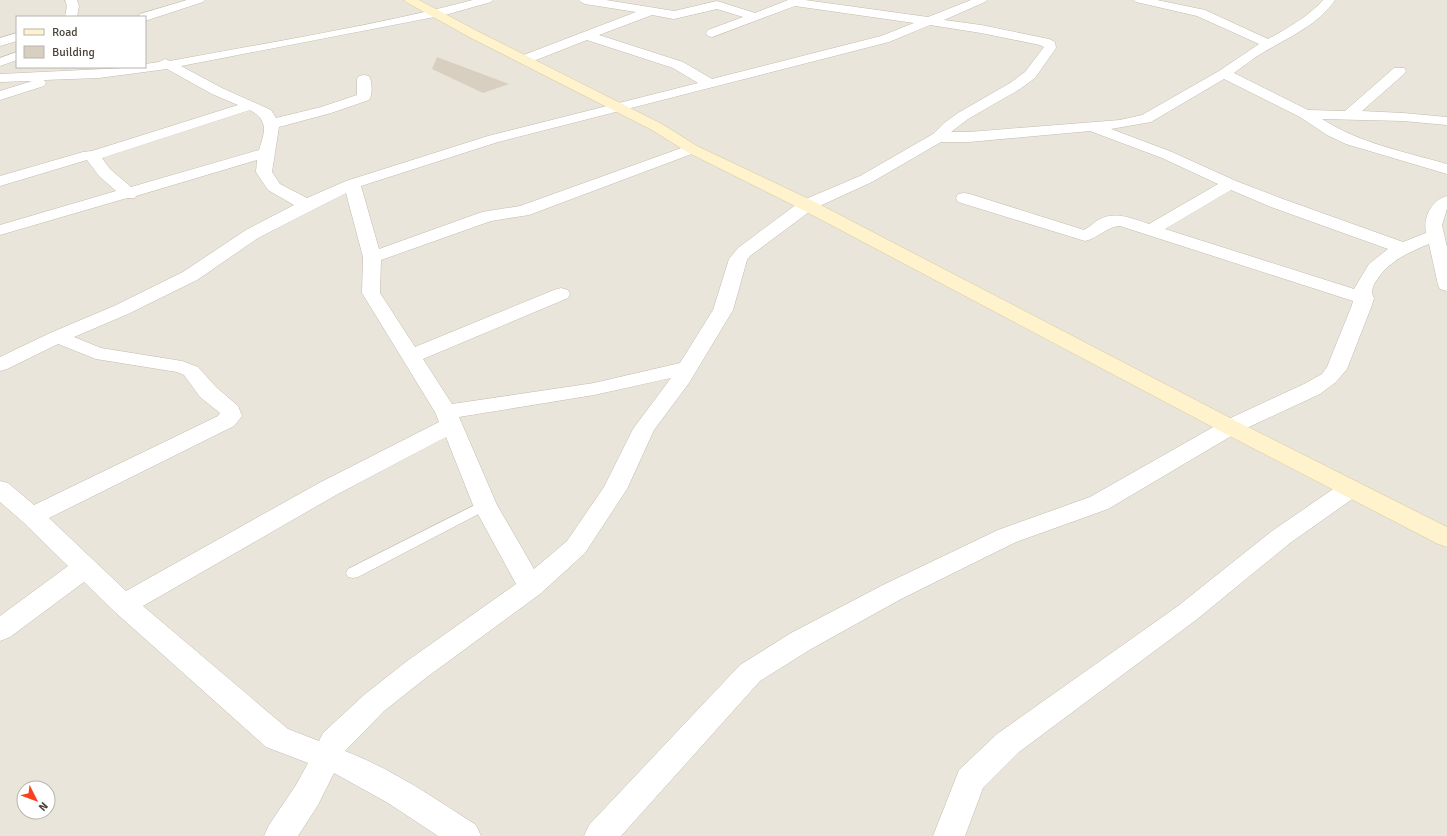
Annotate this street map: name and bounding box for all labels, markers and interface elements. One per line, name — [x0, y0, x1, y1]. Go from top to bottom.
legend — [16, 16, 146, 68]
text: Road — [52, 25, 78, 40]
text: Building — [52, 45, 95, 60]
north arrow — [16, 780, 56, 820]
text: N — [36, 799, 50, 814]

